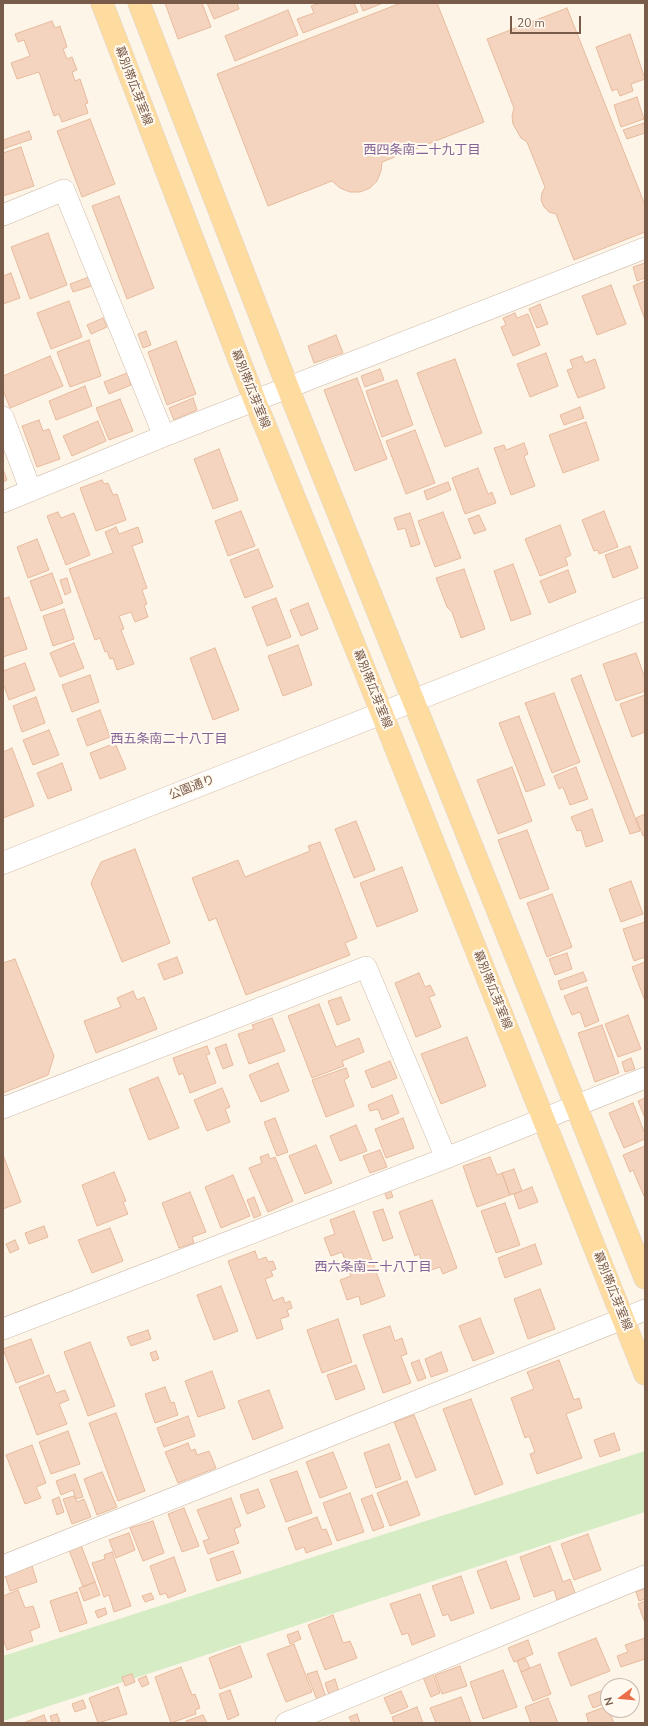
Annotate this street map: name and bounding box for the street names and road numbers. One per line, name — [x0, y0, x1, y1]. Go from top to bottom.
street label: 幕別帯広芽室線 — [111, 44, 155, 128]
street label: 幕別帯広芽室線 — [228, 347, 272, 431]
street label: 幕別帯広芽室線 — [350, 647, 394, 731]
street label: 公園通り — [167, 773, 217, 803]
street label: 幕別帯広芽室線 — [470, 948, 514, 1032]
street label: 幕別帯広芽室線 — [590, 1249, 634, 1333]

